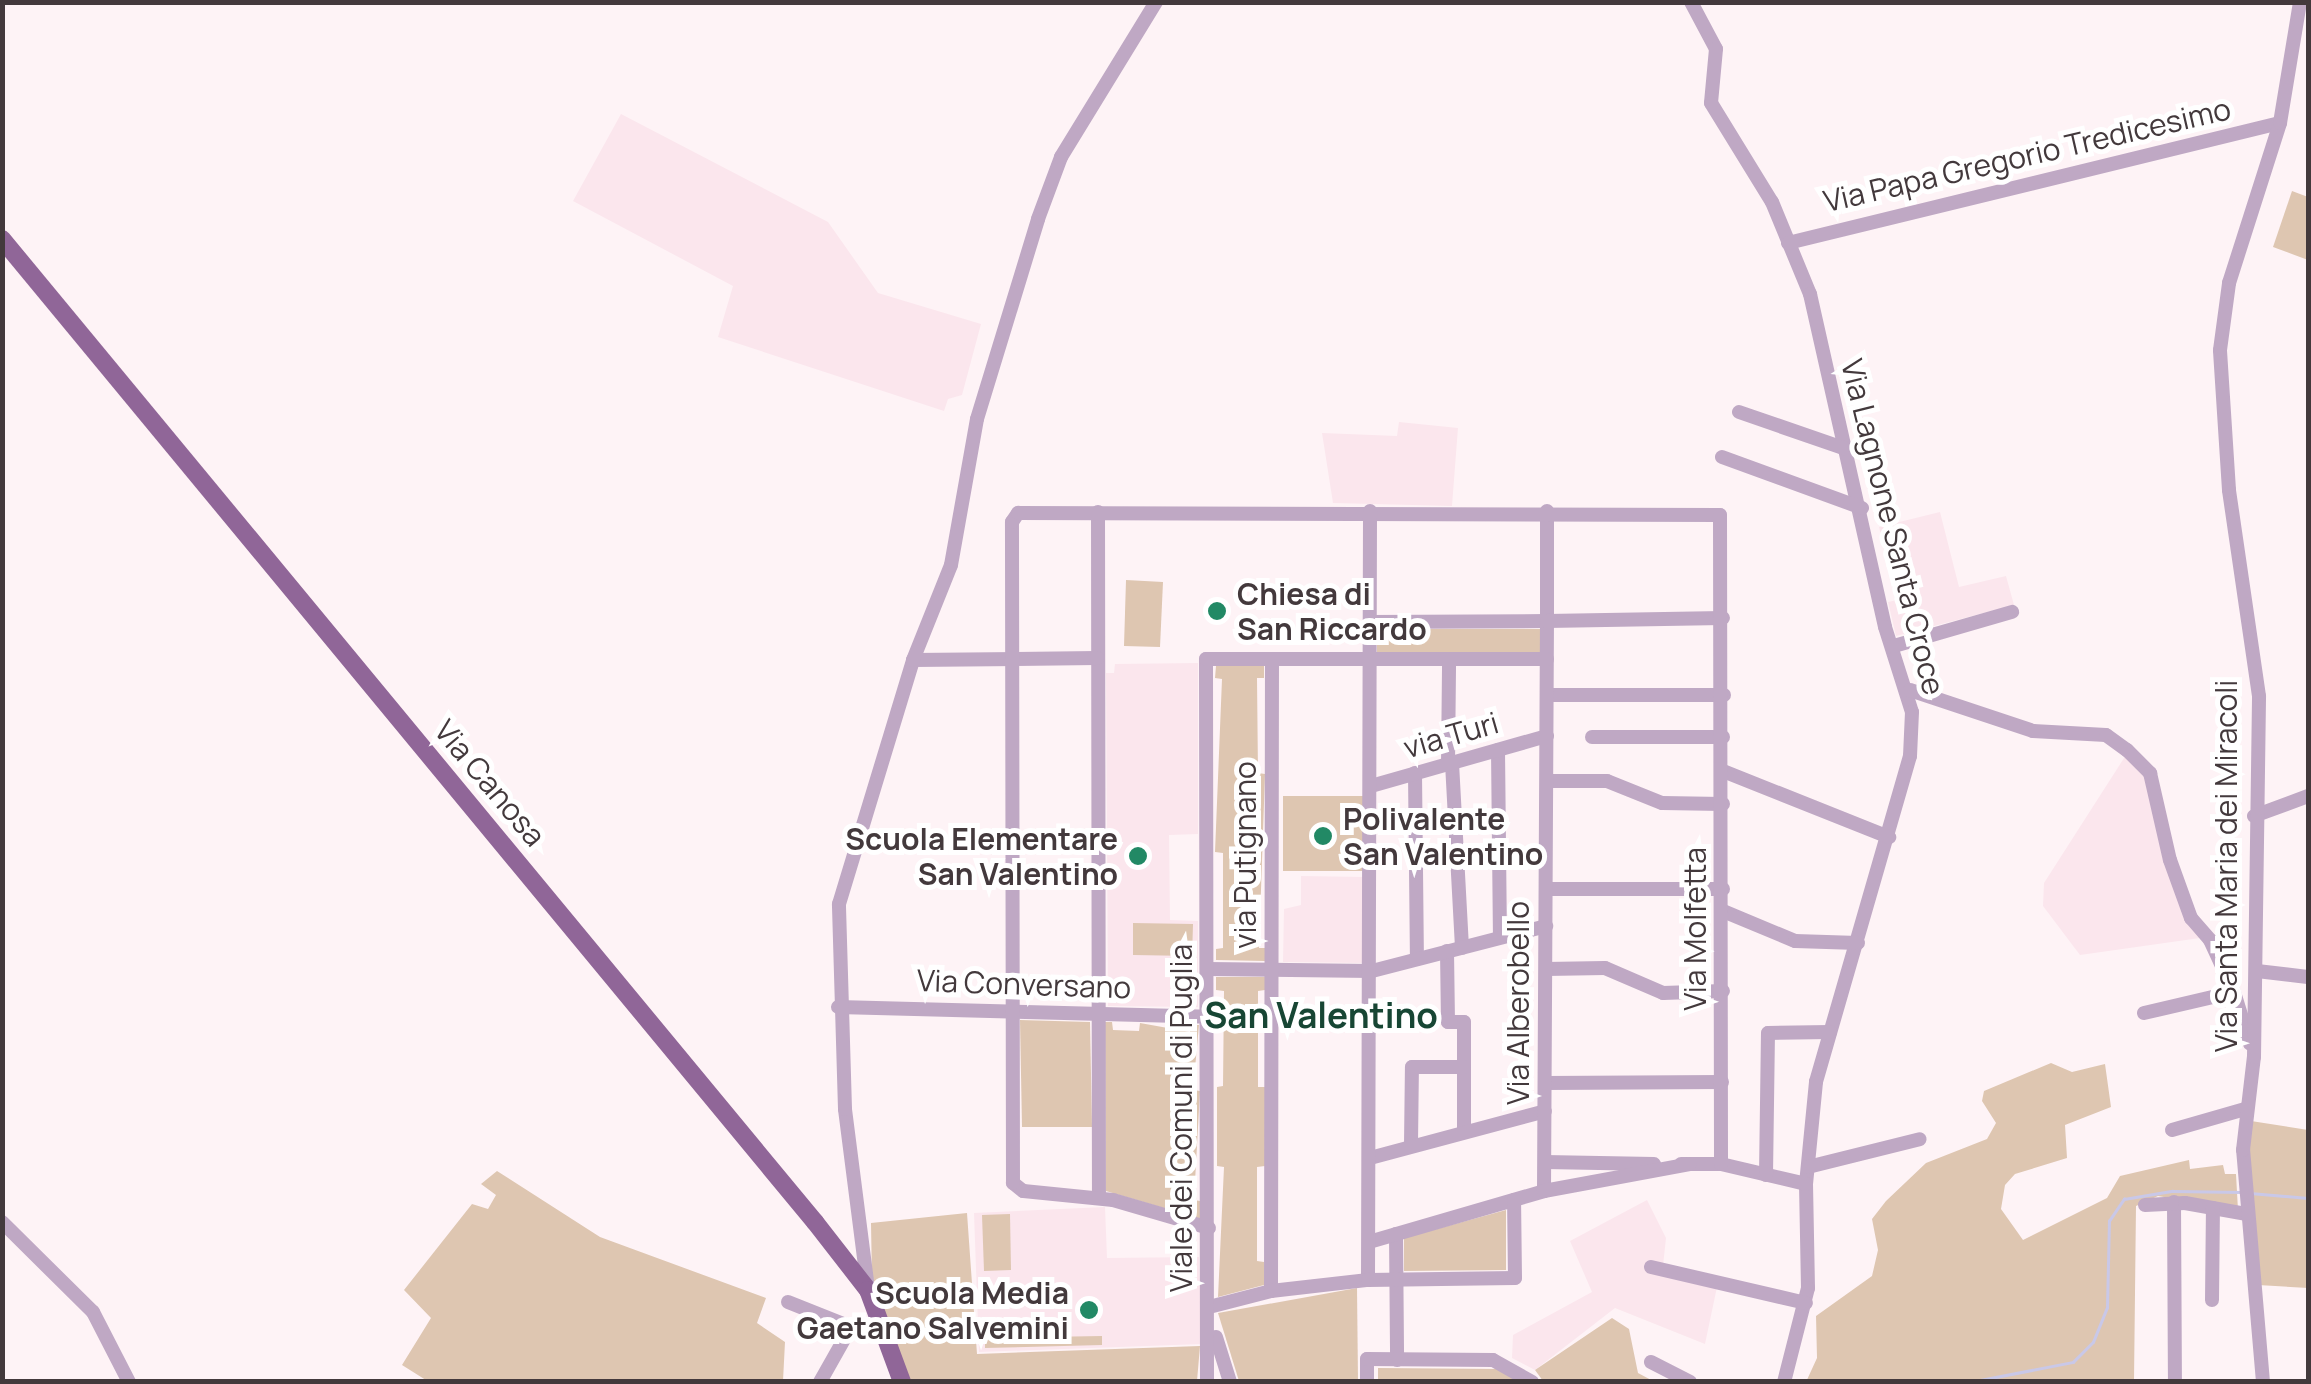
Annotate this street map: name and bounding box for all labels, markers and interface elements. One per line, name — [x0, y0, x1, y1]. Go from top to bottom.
street label: Via Papa Gregorio Tredicesimo — [1820, 91, 2234, 219]
street label: Via Lagnone Santa Croce — [1834, 355, 1952, 699]
place label: Chiesa di San Riccardo — [1237, 576, 1427, 646]
marker: Chiesa di San Riccardo — [1206, 600, 1228, 622]
street label: Via Santa Maria dei Miracoli — [2208, 680, 2244, 1052]
street label: via Turi — [1399, 704, 1503, 766]
street label: Via Canosa — [427, 713, 553, 853]
street label: via Putignano — [1227, 761, 1263, 949]
place label: Polivalente San Valentino — [1343, 801, 1543, 872]
place label: Scuola Elementare San Valentino — [845, 821, 1118, 892]
marker: Polivalente San Valentino — [1312, 825, 1334, 847]
marker: Scuola Elementare San Valentino — [1127, 845, 1149, 867]
street label: Via Molfetta — [1677, 847, 1713, 1011]
street label: Via Alberobello — [1500, 901, 1536, 1105]
street label: Viale dei Comuni di Puglia — [1163, 944, 1199, 1292]
street label: Via Conversano — [916, 962, 1132, 1006]
district label: San Valentino — [1204, 994, 1438, 1036]
place label: Scuola Media Gaetano Salvemini — [797, 1275, 1069, 1346]
marker: Scuola Media Gaetano Salvemini — [1078, 1299, 1100, 1321]

